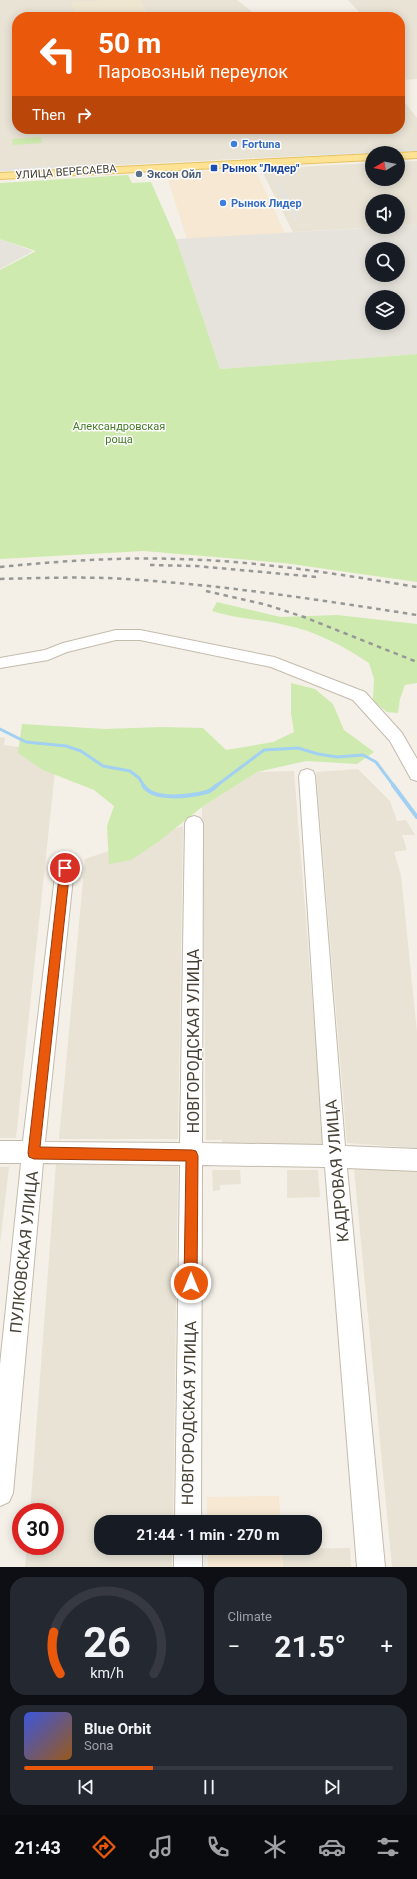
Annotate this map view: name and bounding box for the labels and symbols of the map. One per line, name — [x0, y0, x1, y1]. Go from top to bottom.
place label: Fortuna — [242, 138, 280, 151]
marker: Fortuna — [229, 139, 239, 149]
north arrow — [365, 146, 405, 186]
street label: УЛИЦА ВЕРЕСАЕВА — [15, 162, 118, 182]
place label: Рынок "Лидер" — [222, 162, 300, 175]
marker: Рынок "Лидер" — [209, 163, 219, 173]
place label: Эксон Ойл — [147, 168, 201, 181]
marker: Эксон Ойл — [134, 169, 144, 179]
place label: Рынок Лидер — [231, 197, 302, 210]
marker: Рынок Лидер — [218, 198, 228, 208]
park label: Александровская роща — [73, 420, 165, 446]
pin — [48, 851, 82, 885]
street label: НОВГОРОДСКАЯ УЛИЦА — [184, 948, 203, 1133]
street label: КАДРОВАЯ УЛИЦА — [321, 1098, 353, 1243]
street label: ПУЛКОВСКАЯ УЛИЦА — [6, 1169, 42, 1334]
position arrow — [170, 1262, 212, 1304]
street label: НОВГОРОДСКАЯ УЛИЦА — [178, 1320, 200, 1505]
speed limit sign: 30 — [12, 1503, 64, 1555]

